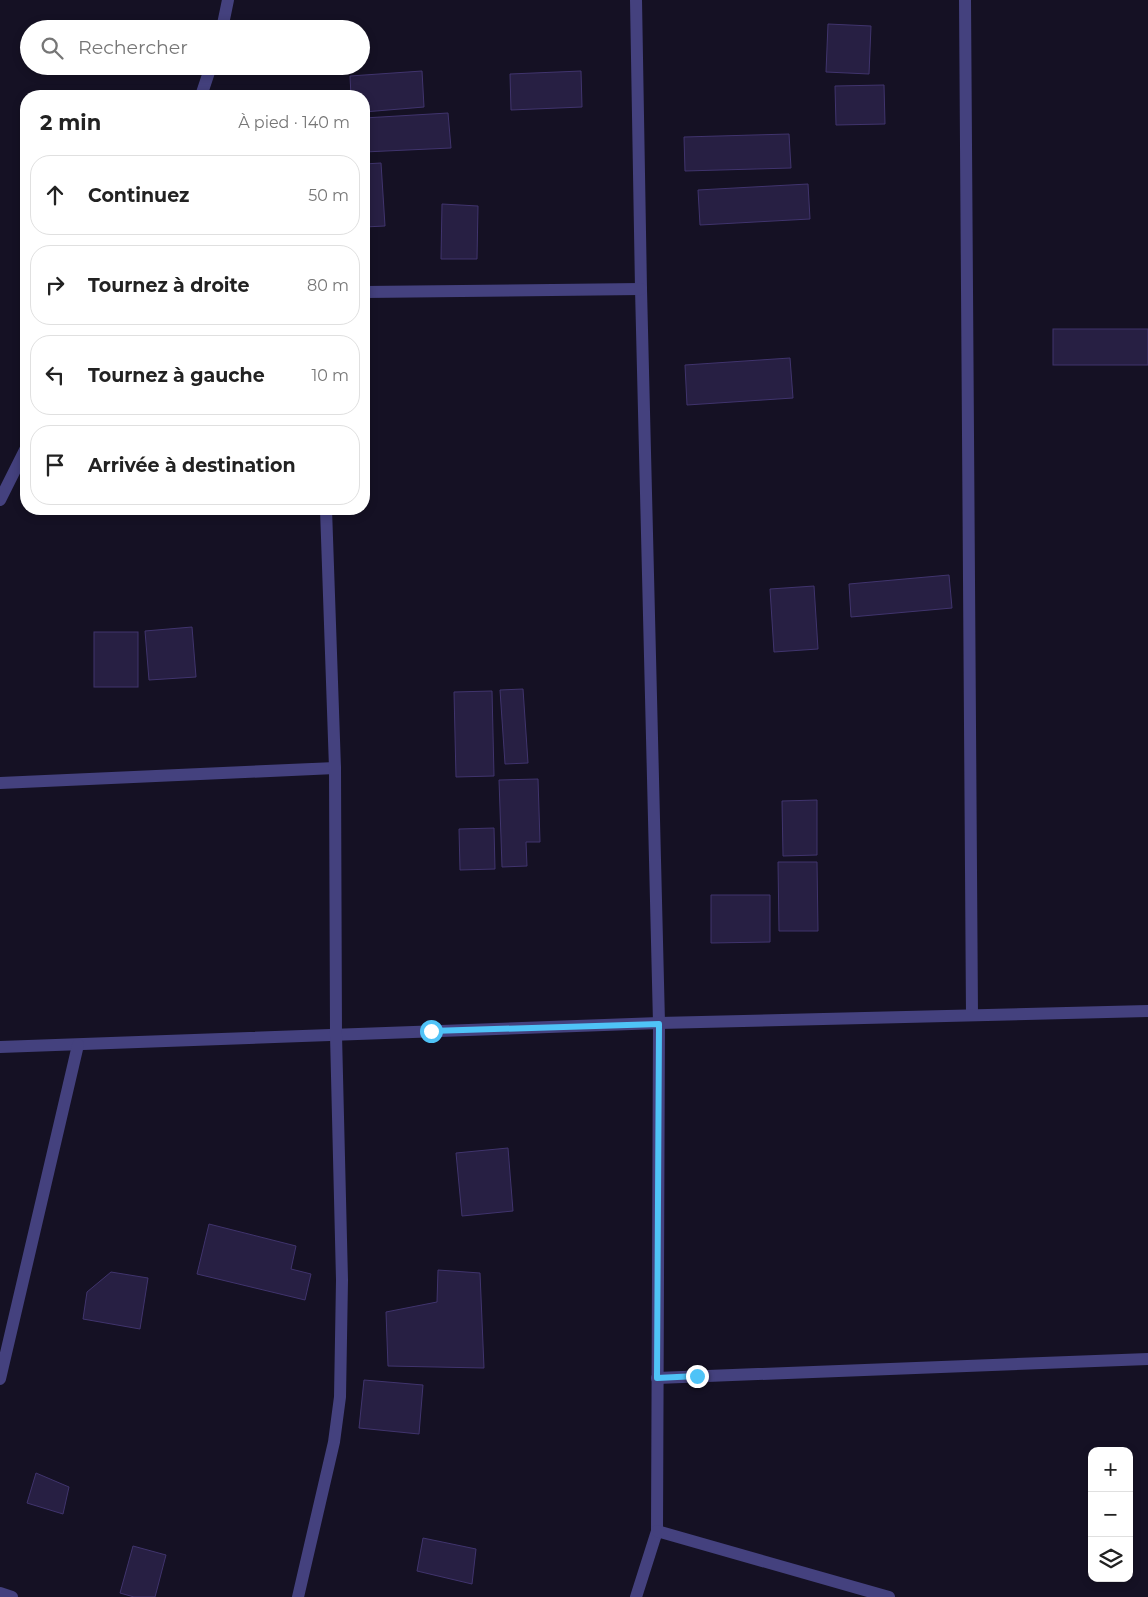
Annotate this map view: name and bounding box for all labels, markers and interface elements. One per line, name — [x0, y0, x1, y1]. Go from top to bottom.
search box — [20, 20, 370, 75]
icon: search — [38, 34, 66, 62]
text: Rechercher — [78, 36, 188, 59]
text: 2 min — [40, 110, 101, 135]
text: À pied · 140 m — [238, 113, 350, 132]
icon: ahead — [41, 181, 69, 209]
text: Continuez — [88, 184, 189, 207]
text: 50 m — [308, 186, 349, 205]
icon: right — [41, 271, 69, 299]
text: Tournez à droite — [88, 274, 249, 297]
text: 80 m — [307, 276, 349, 295]
icon: left — [41, 361, 69, 389]
text: Tournez à gauche — [88, 364, 265, 387]
text: 10 m — [311, 366, 349, 385]
icon: arrive — [41, 451, 69, 479]
text: Arrivée à destination — [88, 454, 296, 477]
route start — [420, 1020, 443, 1043]
route end — [686, 1365, 709, 1388]
map controls — [1088, 1447, 1133, 1582]
button: + — [1088, 1447, 1133, 1492]
button: − — [1088, 1492, 1133, 1537]
button: layers — [1088, 1537, 1133, 1582]

